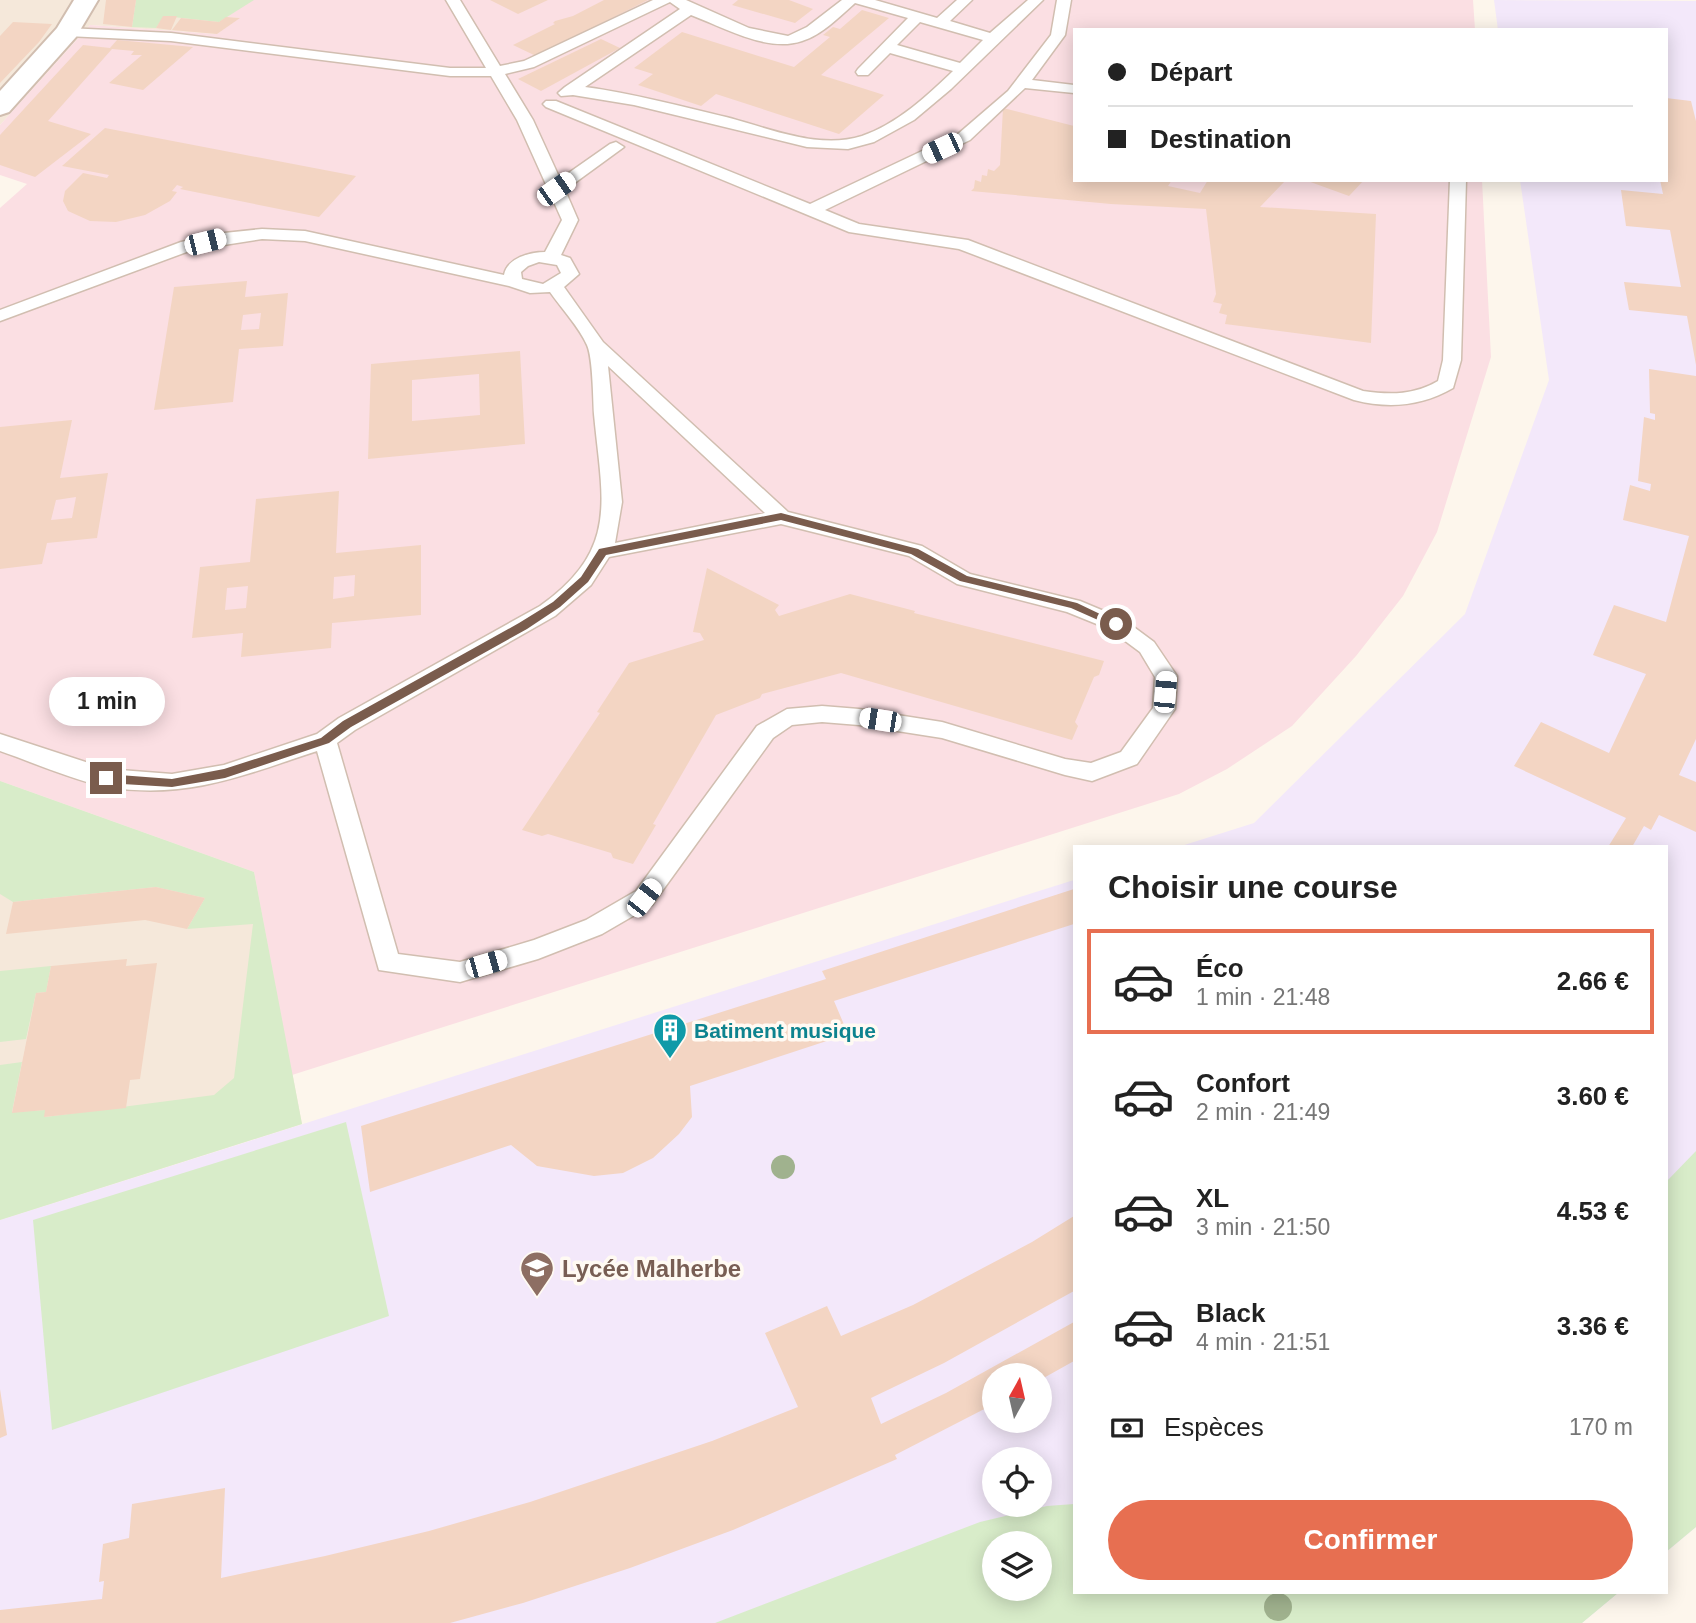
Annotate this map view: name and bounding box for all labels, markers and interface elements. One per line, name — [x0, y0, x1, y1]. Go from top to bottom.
text: Départ — [1150, 57, 1232, 87]
text: Destination — [1150, 124, 1292, 154]
car — [919, 130, 966, 166]
car — [533, 168, 580, 210]
car — [183, 227, 228, 257]
route start — [1100, 608, 1132, 640]
car — [1153, 670, 1178, 714]
callout: 1 min — [48, 676, 164, 726]
text: 1 min — [77, 688, 137, 714]
car — [858, 706, 903, 734]
route end — [90, 762, 122, 794]
text: Choisir une course — [1108, 869, 1398, 905]
car — [623, 875, 666, 921]
car — [463, 948, 510, 980]
icon: car — [1112, 950, 1175, 1013]
text: Éco — [1196, 953, 1244, 983]
text: 2.66 € — [1557, 966, 1629, 996]
text: 1 min · 21:48 — [1196, 984, 1330, 1010]
building icon: Batiment musique — [651, 1011, 689, 1060]
place label: Batiment musique — [694, 1019, 876, 1042]
icon: car — [1112, 1065, 1175, 1128]
text: Confort — [1196, 1068, 1290, 1098]
text: 3.60 € — [1557, 1081, 1629, 1111]
text: 2 min · 21:49 — [1196, 1099, 1330, 1125]
icon: car — [1112, 1180, 1175, 1243]
text: XL — [1196, 1183, 1229, 1213]
text: 4.53 € — [1557, 1196, 1629, 1226]
text: 3 min · 21:50 — [1196, 1214, 1330, 1240]
school or university icon: Lycée Malherbe — [518, 1249, 556, 1298]
place label: Lycée Malherbe — [562, 1255, 741, 1282]
icon: car — [1112, 1295, 1175, 1358]
text: Black — [1196, 1298, 1265, 1328]
text: 3.36 € — [1557, 1311, 1629, 1341]
text: 4 min · 21:51 — [1196, 1329, 1330, 1355]
north arrow — [982, 1363, 1052, 1433]
map controls — [982, 1363, 1052, 1601]
icon: cash — [1108, 1409, 1146, 1447]
text: Espèces — [1164, 1412, 1264, 1442]
text: 170 m — [1569, 1414, 1633, 1440]
button: locate — [982, 1447, 1052, 1517]
button: Confirmer — [1108, 1500, 1633, 1580]
button: layers — [982, 1531, 1052, 1601]

